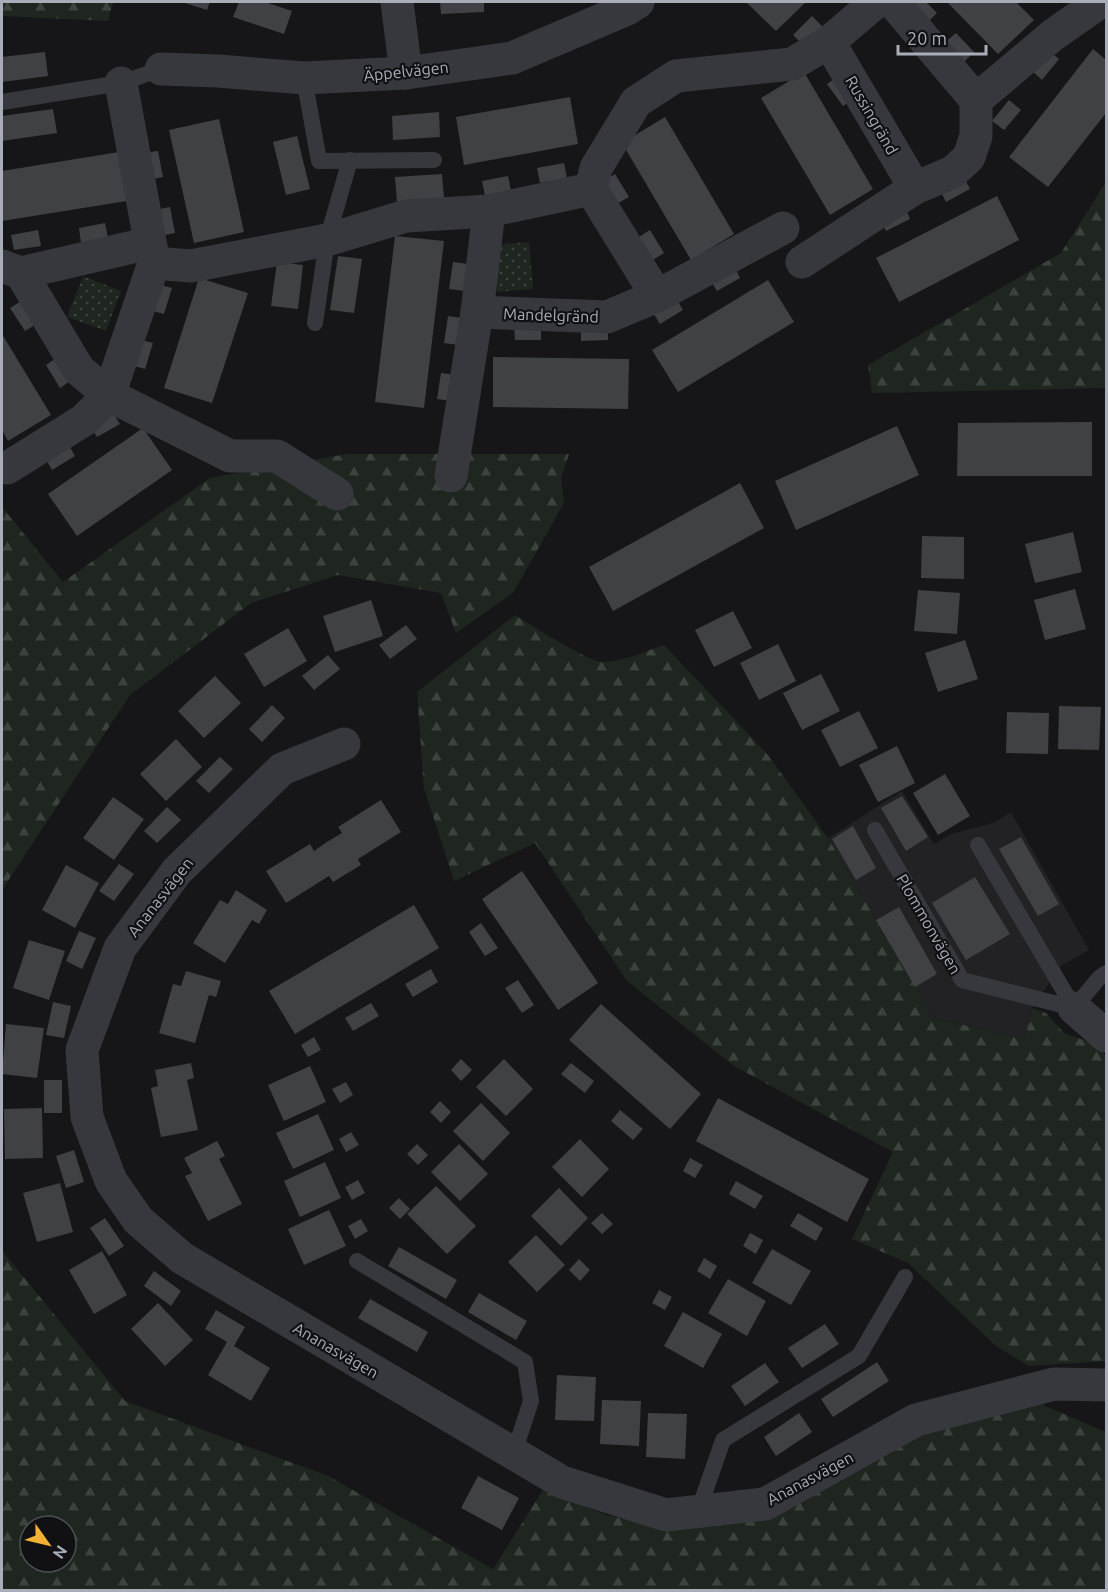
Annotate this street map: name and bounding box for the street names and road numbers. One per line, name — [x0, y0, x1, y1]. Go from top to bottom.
street label: Äppelvägen — [363, 58, 449, 84]
street label: Russingränd — [842, 72, 902, 158]
street label: Mandelgränd — [503, 304, 599, 326]
street label: Ananasvägen — [124, 854, 196, 940]
street label: Plommonvägen — [893, 871, 965, 977]
street label: Ananasvägen — [290, 1318, 382, 1382]
street label: Ananasvägen — [764, 1448, 856, 1508]

